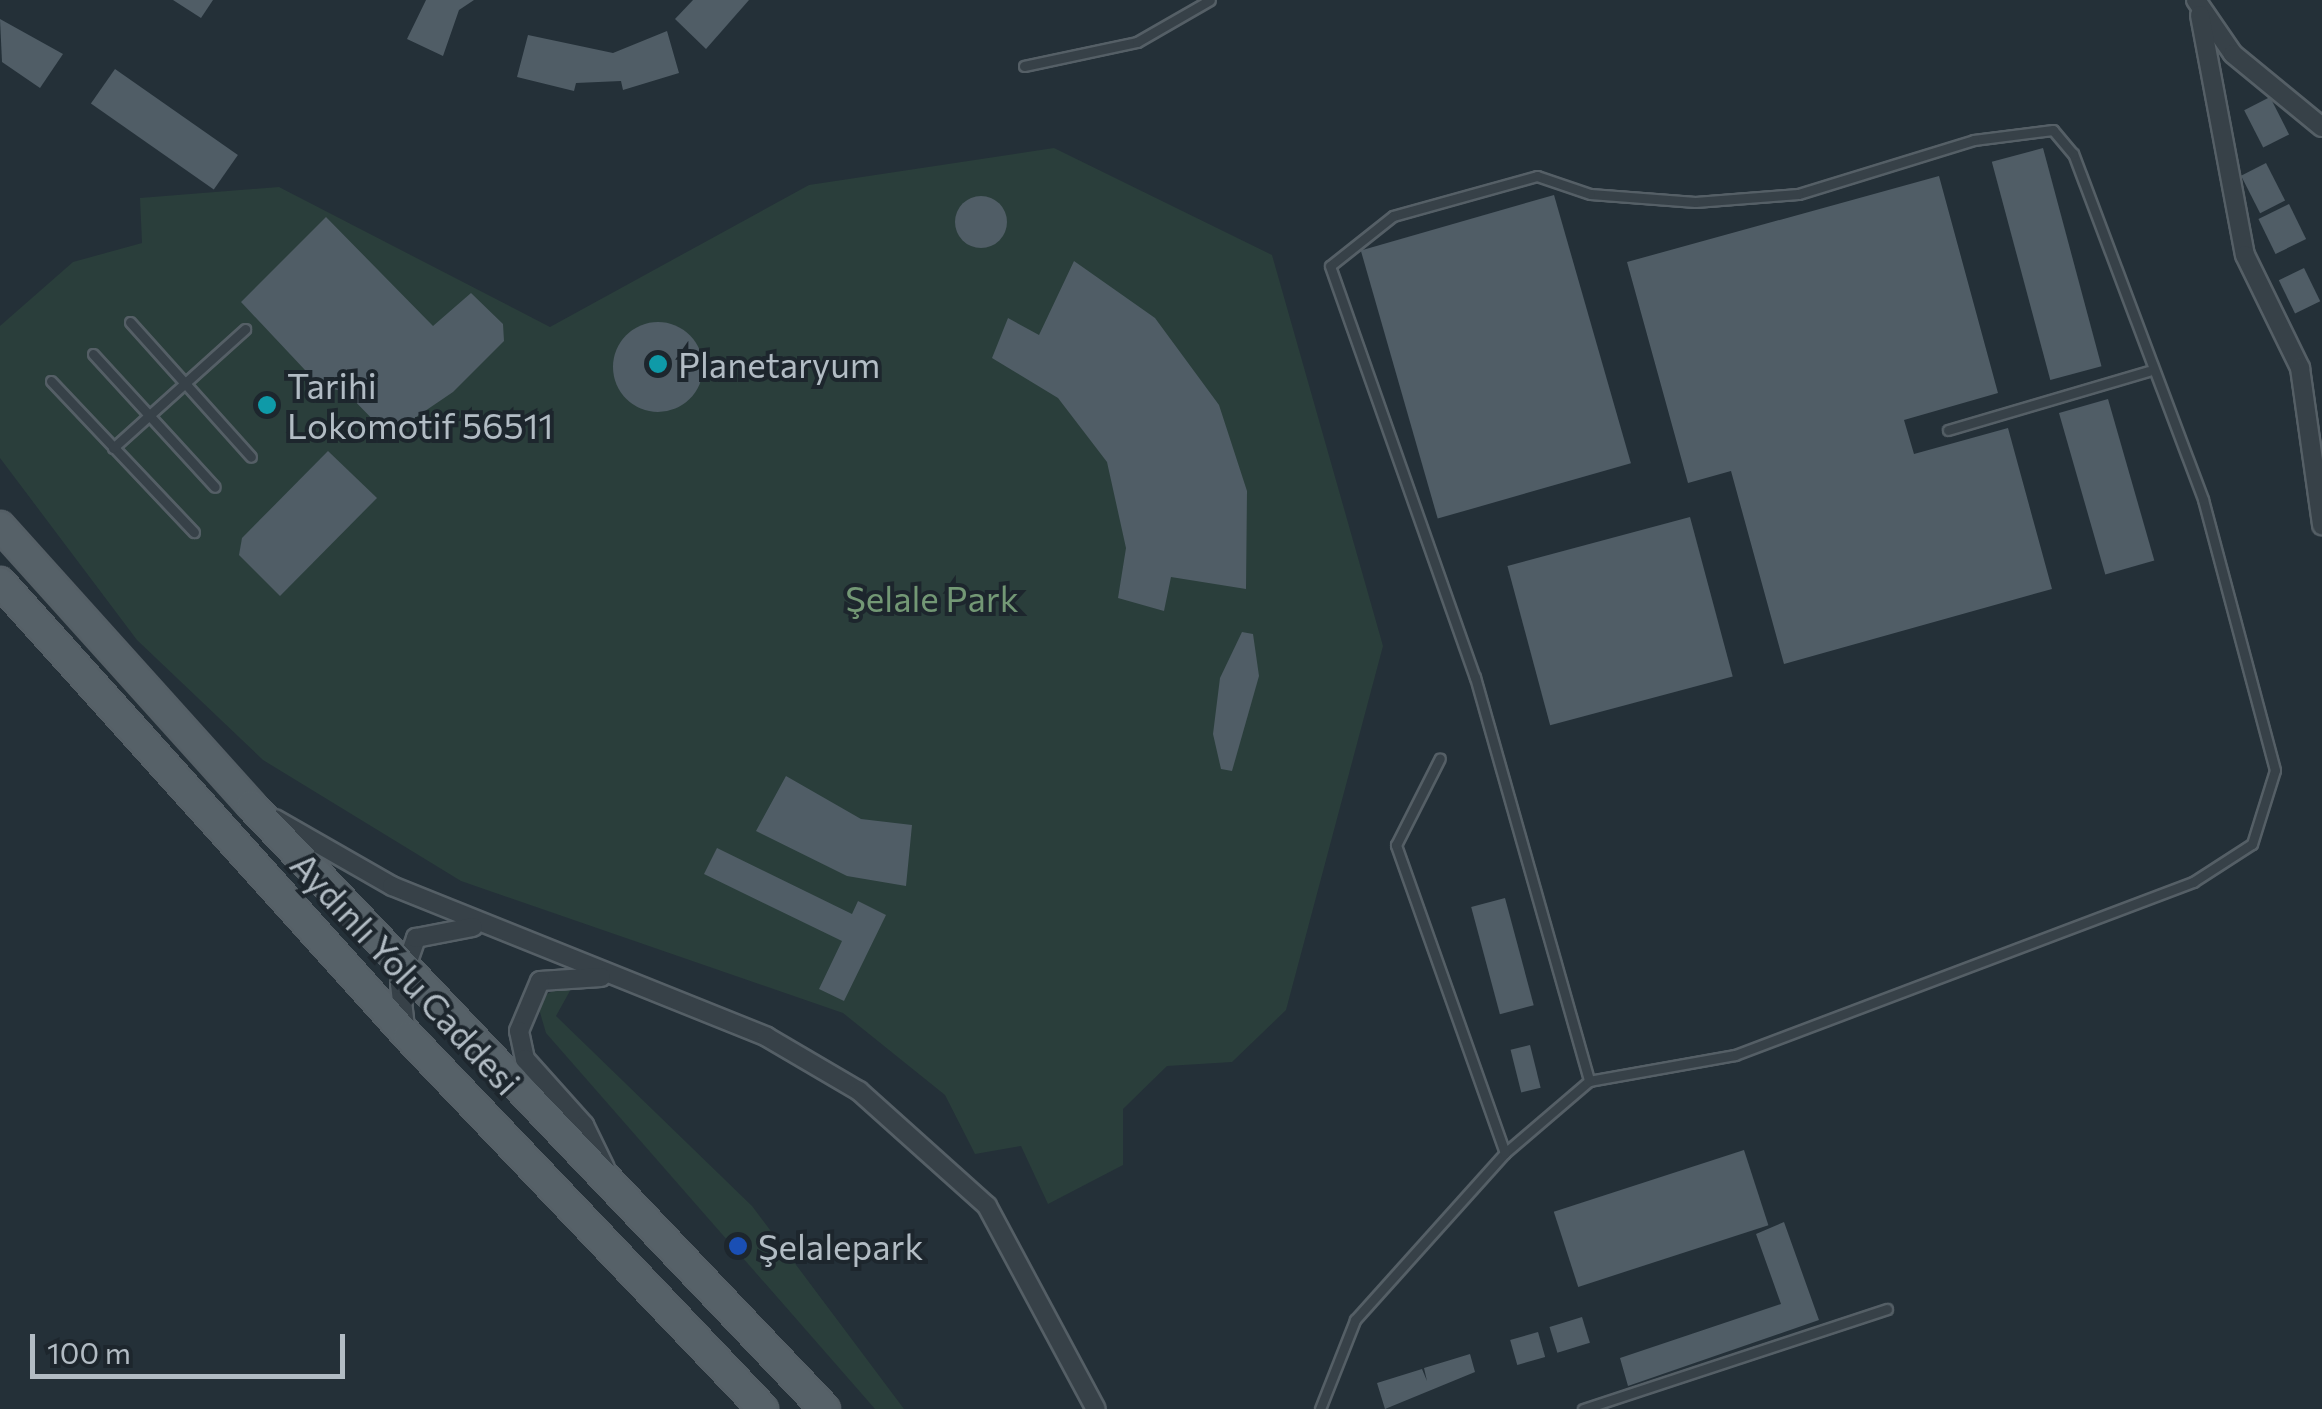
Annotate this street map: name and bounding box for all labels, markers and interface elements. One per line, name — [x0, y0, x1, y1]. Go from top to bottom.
place label: Planetaryum — [678, 343, 880, 385]
marker: Planetaryum — [647, 353, 669, 375]
place label: Tarihi Lokomotif 56511 — [287, 364, 553, 446]
marker: Tarihi Lokomotif 56511 — [256, 394, 278, 416]
park label: Şelale Park — [845, 577, 1019, 619]
street label: Aydınlı Yolu Caddesi — [283, 843, 529, 1103]
place label: Şelalepark — [758, 1225, 923, 1267]
marker: Şelalepark — [727, 1235, 749, 1257]
scale bar — [35, 1314, 350, 1376]
text: 100 m — [47, 1333, 131, 1370]

